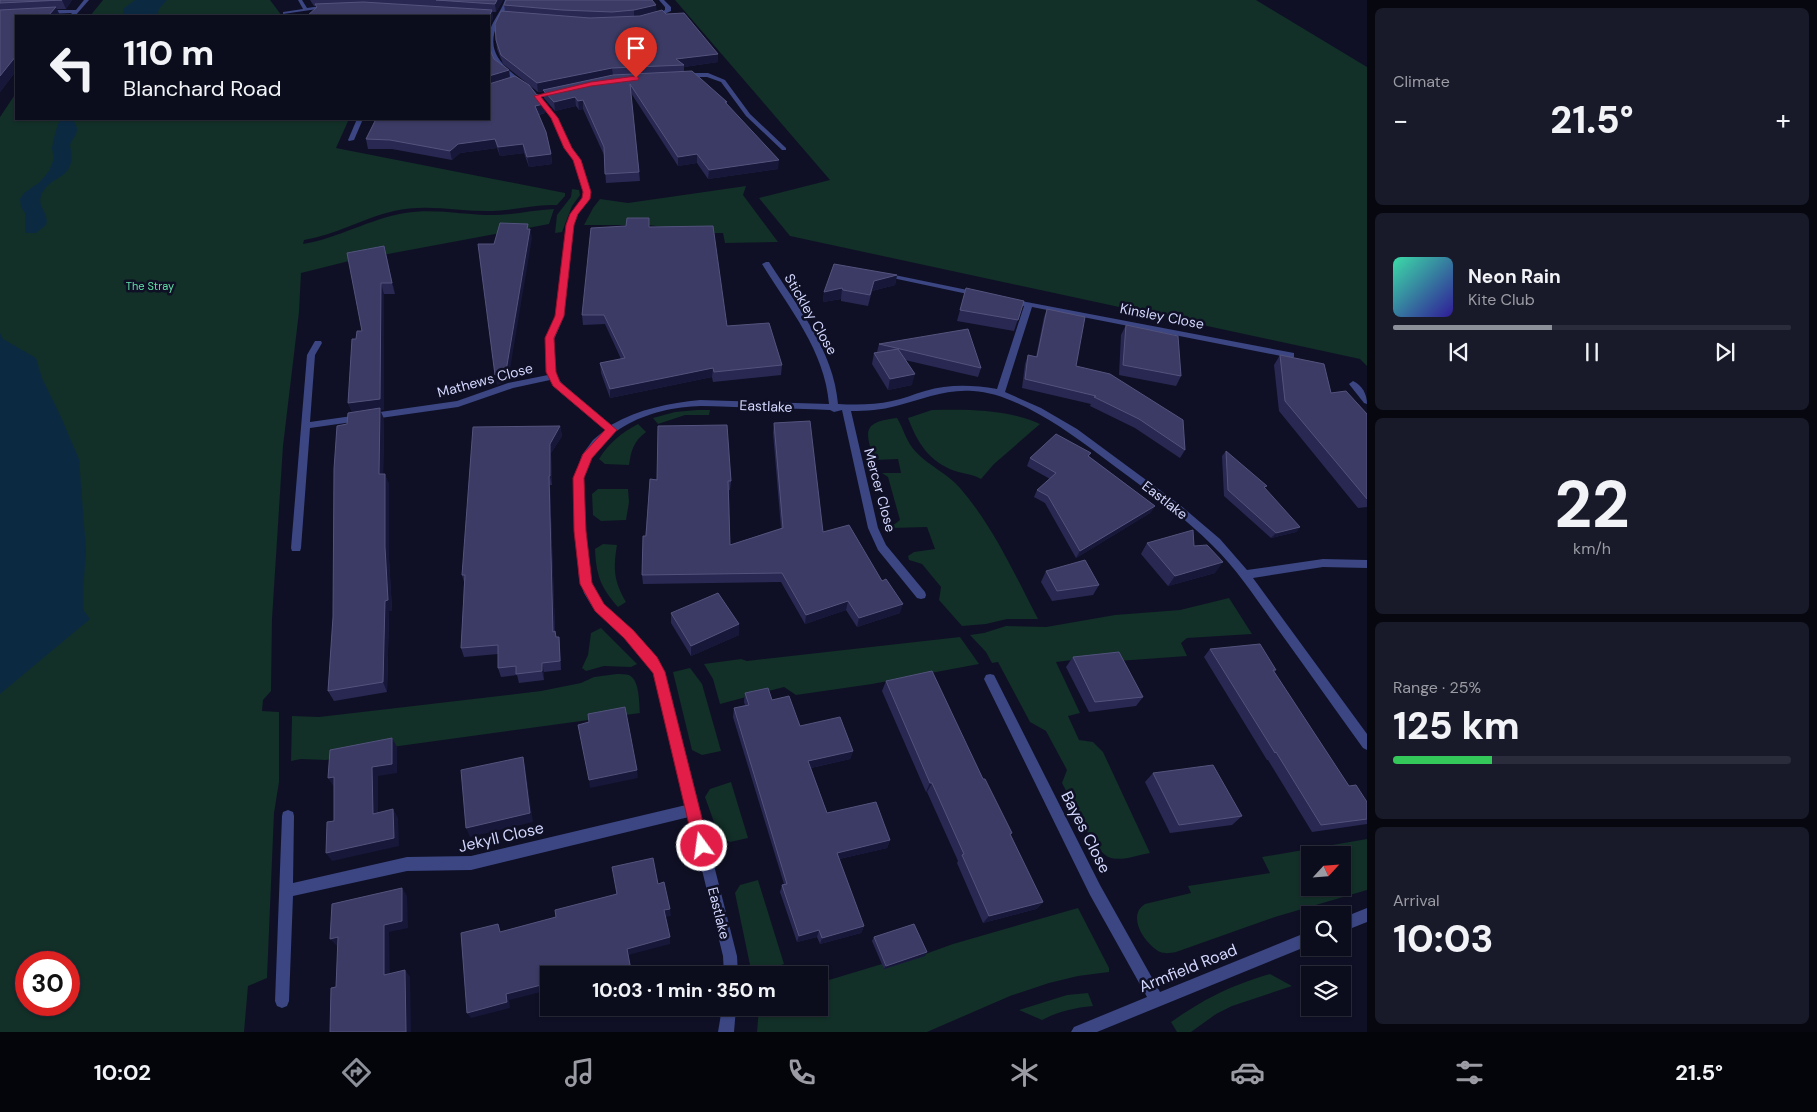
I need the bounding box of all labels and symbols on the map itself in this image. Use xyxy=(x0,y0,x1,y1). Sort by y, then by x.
pin xyxy=(615,27,657,78)
street label: Stickley Close xyxy=(781,270,842,358)
park label: The Stray xyxy=(126,279,174,293)
street label: Kinsley Close xyxy=(1118,299,1206,333)
street label: Mathews Close xyxy=(435,359,535,401)
street label: Eastlake xyxy=(739,396,793,416)
street label: Mercer Close xyxy=(860,446,900,534)
street label: Eastlake xyxy=(1139,477,1191,523)
street label: Bayes Close xyxy=(1056,787,1116,877)
street label: Jekyll Close xyxy=(456,817,546,857)
position arrow xyxy=(675,819,727,871)
north arrow xyxy=(1301,846,1351,896)
street label: Eastlake xyxy=(704,885,734,941)
street label: Armfield Road xyxy=(1136,939,1240,997)
speed limit sign: 30 xyxy=(15,951,80,1016)

